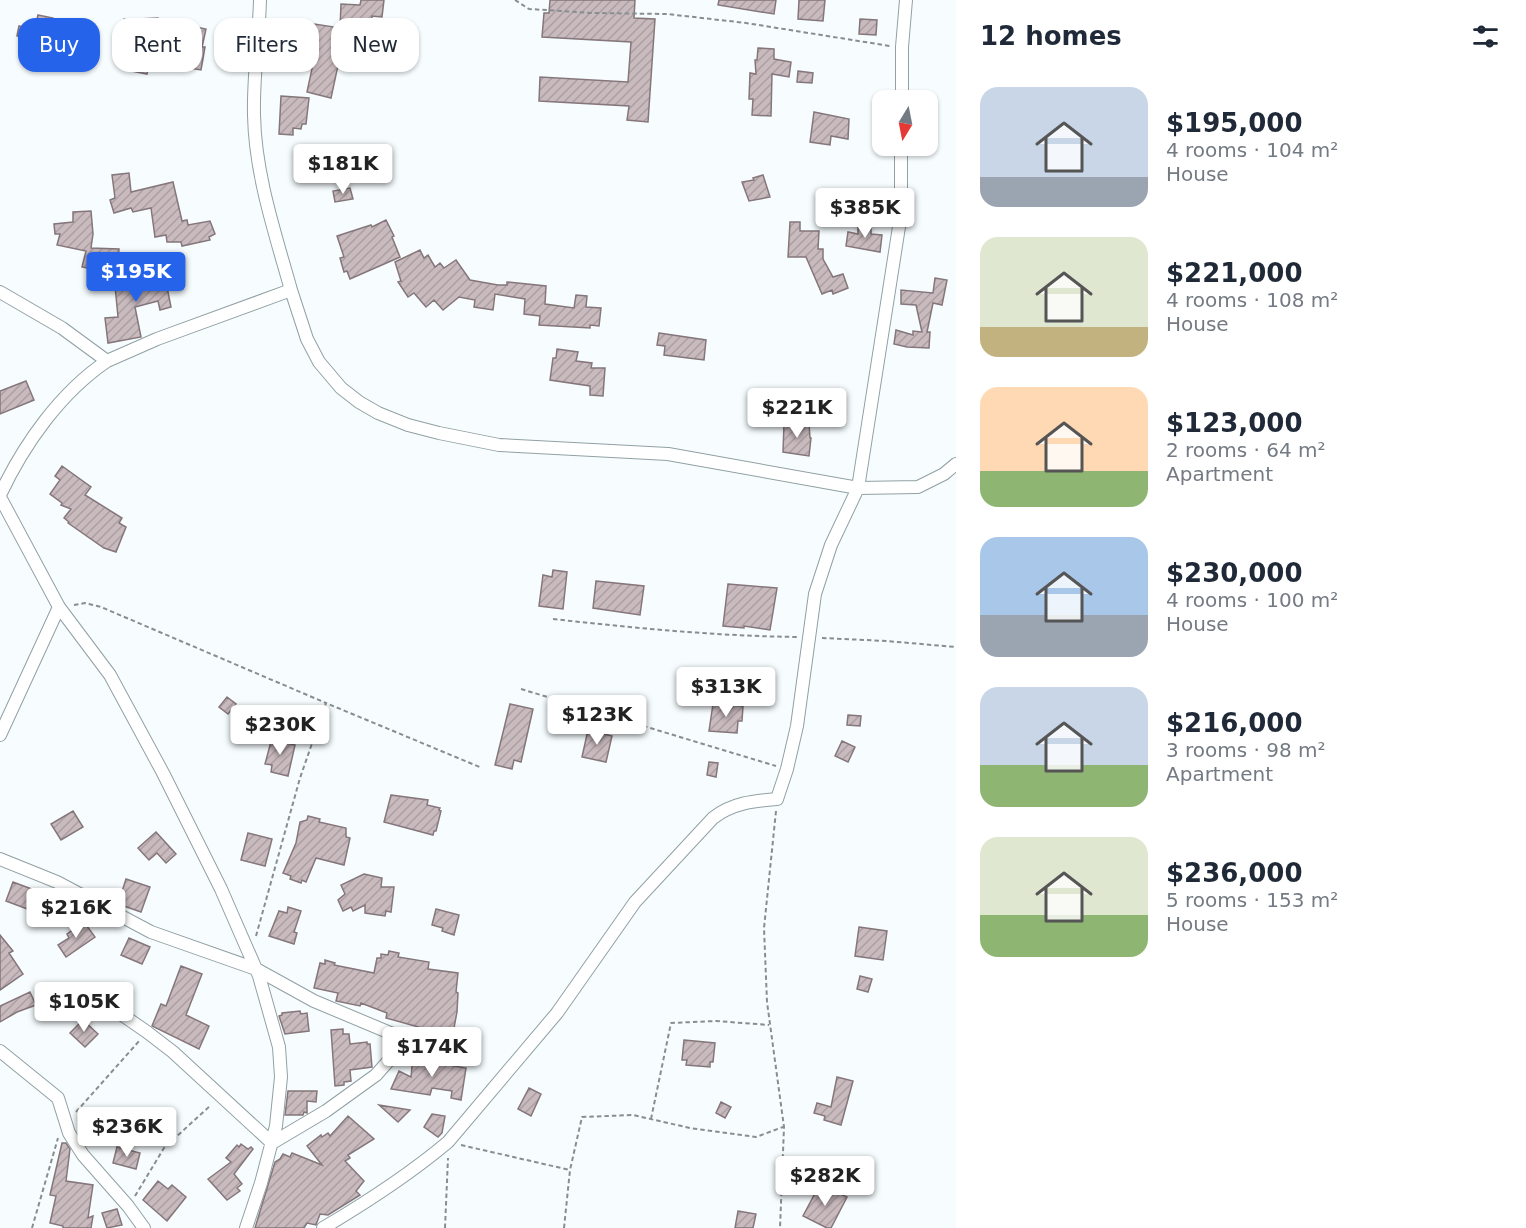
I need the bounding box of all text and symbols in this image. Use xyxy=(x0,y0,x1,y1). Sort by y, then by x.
chip: Buy xyxy=(18,18,100,72)
chip: Rent xyxy=(112,18,202,72)
chip: Filters xyxy=(214,18,319,72)
chip: New xyxy=(331,18,419,72)
icon: filters xyxy=(1469,20,1502,53)
text: 12 homes xyxy=(980,21,1122,51)
north arrow xyxy=(872,90,938,156)
map controls xyxy=(872,90,938,156)
text: $195,000 xyxy=(1166,108,1303,138)
icon: home xyxy=(1028,111,1100,183)
text: 4 rooms · 104 m² xyxy=(1166,138,1338,162)
pin: $181K xyxy=(301,144,385,195)
text: $181K xyxy=(307,151,379,175)
text: House xyxy=(1166,162,1229,186)
pin: $385K xyxy=(823,188,907,239)
text: $385K xyxy=(829,195,901,219)
pin: $195K xyxy=(94,252,178,303)
text: $221,000 xyxy=(1166,258,1303,288)
text: $195K xyxy=(100,259,172,283)
icon: home xyxy=(1028,261,1100,333)
text: 4 rooms · 108 m² xyxy=(1166,288,1338,312)
text: House xyxy=(1166,312,1229,336)
pin: $221K xyxy=(755,388,839,439)
text: $221K xyxy=(761,395,833,419)
text: $123,000 xyxy=(1166,408,1303,438)
icon: home xyxy=(1028,411,1100,483)
text: 2 rooms · 64 m² xyxy=(1166,438,1326,462)
text: Apartment xyxy=(1166,462,1273,486)
text: $230,000 xyxy=(1166,558,1303,588)
icon: home xyxy=(1028,561,1100,633)
text: 4 rooms · 100 m² xyxy=(1166,588,1338,612)
text: House xyxy=(1166,612,1229,636)
pin: $313K xyxy=(684,667,768,718)
text: $313K xyxy=(690,674,762,698)
pin: $123K xyxy=(555,695,639,746)
text: $123K xyxy=(561,702,633,726)
pin: $230K xyxy=(238,705,322,756)
text: $216,000 xyxy=(1166,708,1303,738)
icon: home xyxy=(1028,711,1100,783)
text: $230K xyxy=(244,712,316,736)
text: 3 rooms · 98 m² xyxy=(1166,738,1326,762)
text: Apartment xyxy=(1166,762,1273,786)
text: $236,000 xyxy=(1166,858,1303,888)
icon: home xyxy=(1028,861,1100,933)
pin: $216K xyxy=(34,888,118,939)
text: 5 rooms · 153 m² xyxy=(1166,888,1338,912)
text: $216K xyxy=(40,895,112,919)
text: House xyxy=(1166,912,1229,936)
pin: $105K xyxy=(42,982,126,1033)
text: $105K xyxy=(48,989,120,1013)
pin: $174K xyxy=(390,1027,474,1078)
text: $174K xyxy=(396,1034,468,1058)
pin: $236K xyxy=(85,1107,169,1158)
text: $236K xyxy=(91,1114,163,1138)
pin: $282K xyxy=(783,1156,867,1207)
text: $282K xyxy=(789,1163,861,1187)

